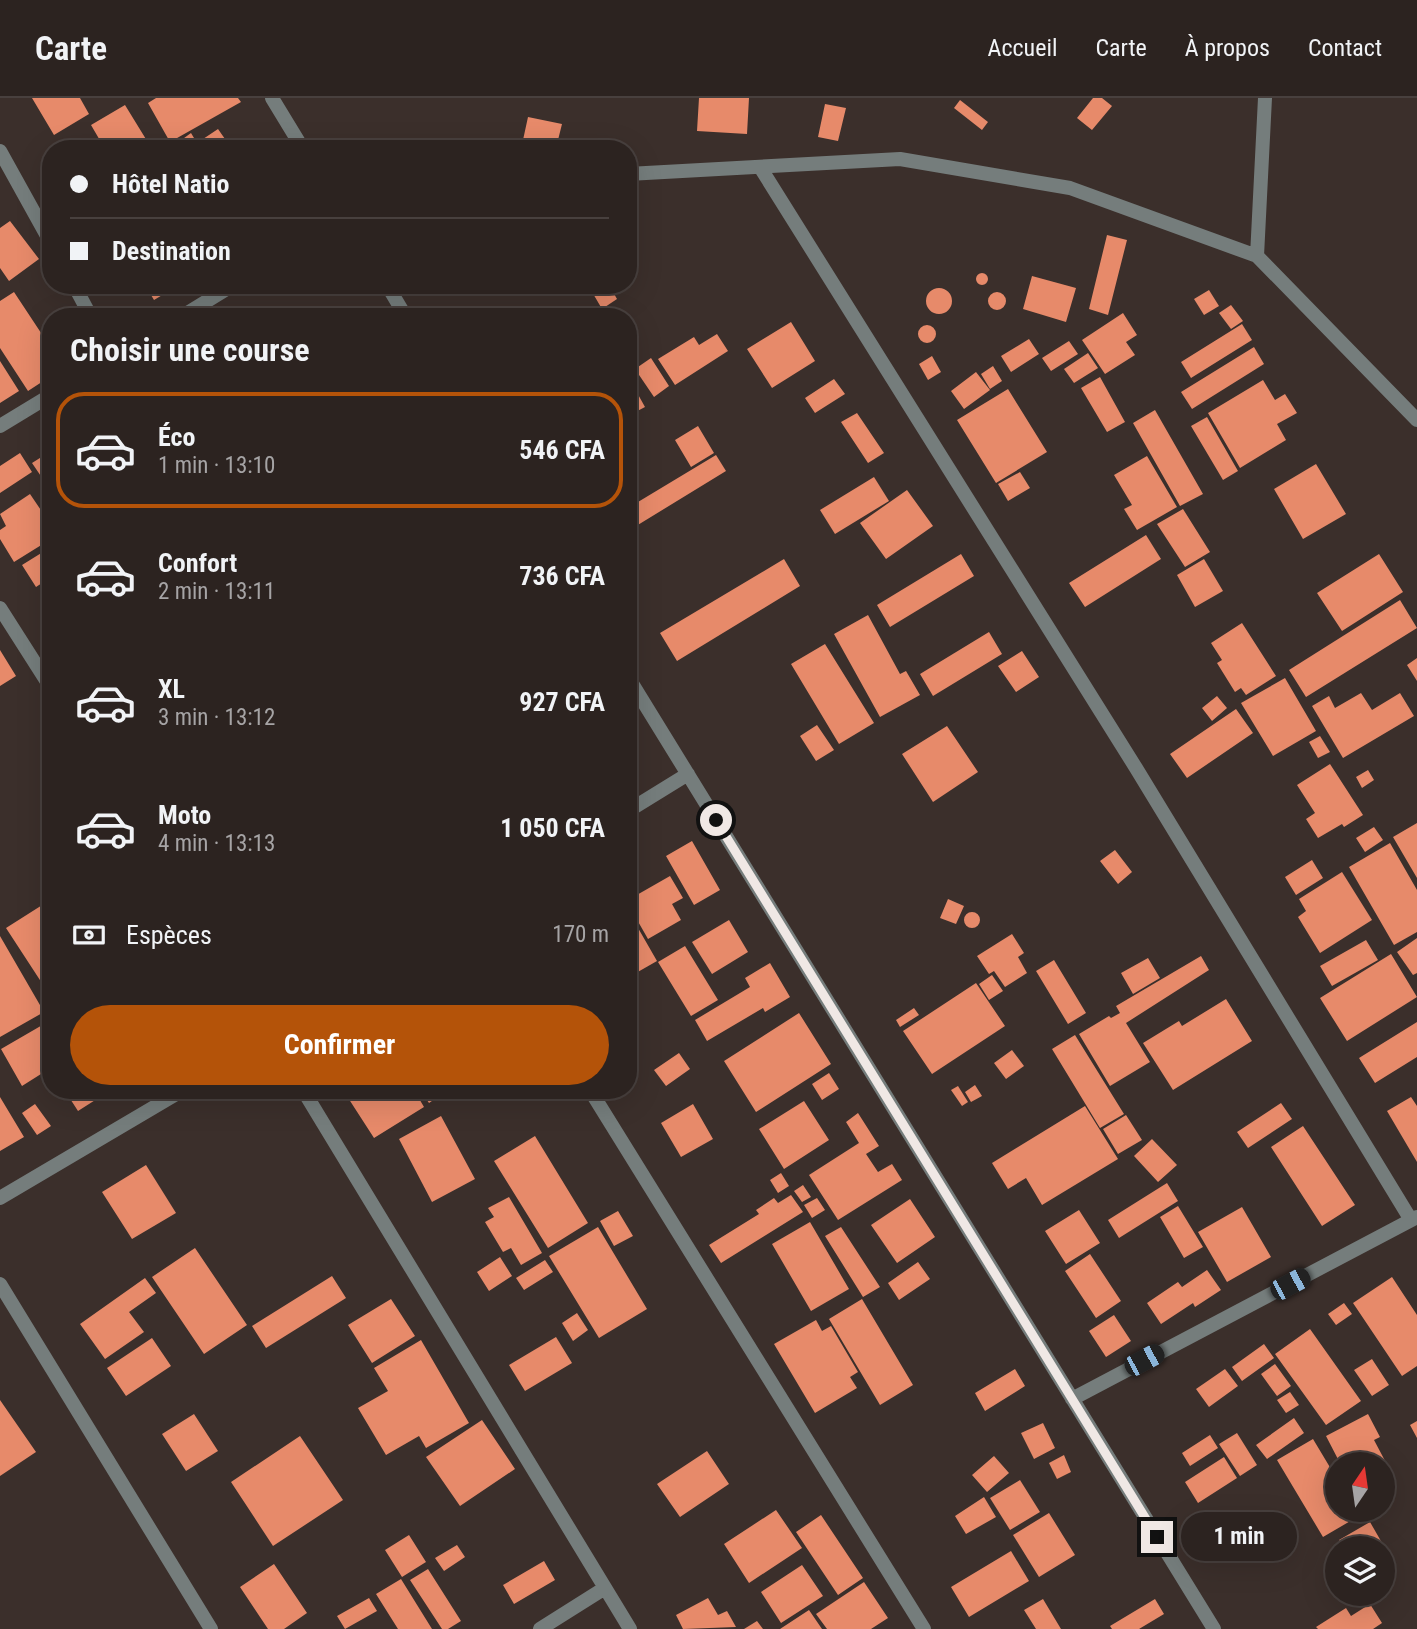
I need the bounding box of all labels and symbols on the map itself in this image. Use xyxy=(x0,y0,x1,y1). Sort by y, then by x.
route start xyxy=(700,804,732,836)
car xyxy=(1267,1265,1314,1303)
car xyxy=(1121,1341,1168,1379)
north arrow xyxy=(1325,1452,1395,1522)
callout: 1 min xyxy=(1182,1512,1297,1562)
route end xyxy=(1141,1521,1173,1553)

